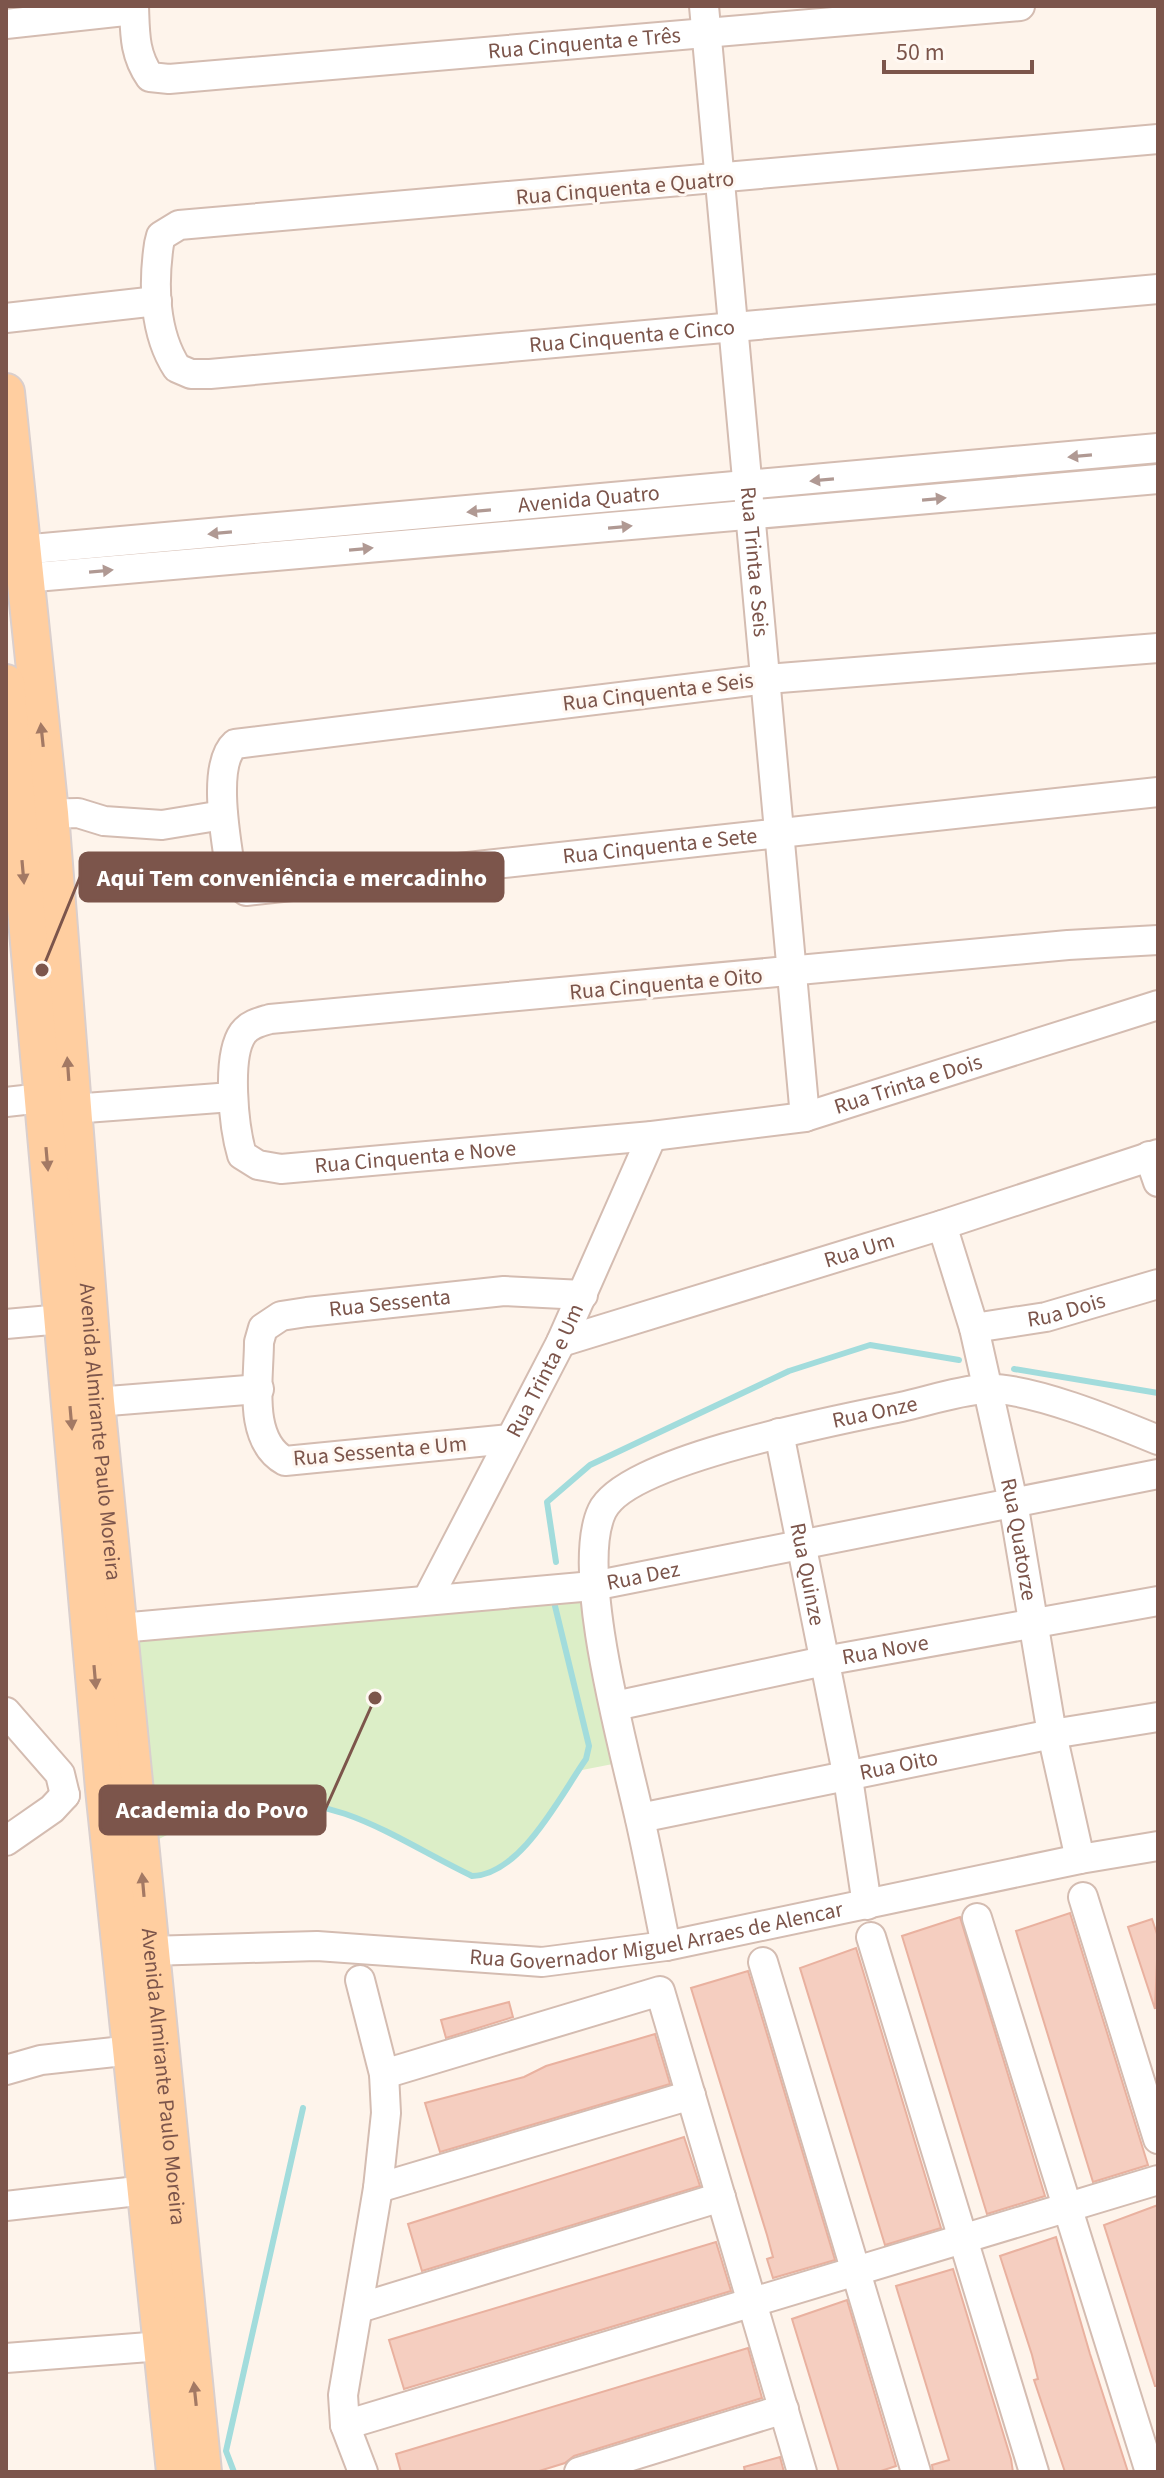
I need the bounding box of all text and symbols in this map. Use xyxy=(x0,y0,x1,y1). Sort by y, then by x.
street label: Rua Cinquenta e Três xyxy=(487,19,682,68)
scale bar xyxy=(884,24,1032,74)
text: 50 m xyxy=(896,35,945,70)
street label: Rua Cinquenta e Quatro xyxy=(515,163,735,213)
street label: Rua Cinquenta e Cinco xyxy=(528,311,736,361)
one-way arrow xyxy=(1067,449,1092,462)
one-way arrow xyxy=(809,474,834,487)
street label: Avenida Quatro xyxy=(516,477,661,521)
street label: Rua Trinta e Seis xyxy=(732,485,777,638)
one-way arrow xyxy=(922,493,947,506)
one-way arrow xyxy=(466,504,491,517)
one-way arrow xyxy=(608,520,633,533)
one-way arrow xyxy=(207,527,232,540)
one-way arrow xyxy=(348,542,373,555)
one-way arrow xyxy=(89,564,114,577)
street label: Rua Cinquenta e Seis xyxy=(561,664,755,720)
one-way arrow xyxy=(35,722,48,747)
street label: Rua Cinquenta e Sete xyxy=(561,820,759,873)
callout: Aqui Tem conveniência e mercadinho xyxy=(80,853,503,901)
one-way arrow xyxy=(17,860,30,885)
text: Aqui Tem conveniência e mercadinho xyxy=(96,861,487,896)
street label: Rua Cinquenta e Oito xyxy=(568,960,764,1008)
street label: Rua Trinta e Dois xyxy=(830,1046,986,1123)
one-way arrow xyxy=(62,1056,75,1081)
street label: Rua Cinquenta e Nove xyxy=(313,1132,518,1182)
one-way arrow xyxy=(41,1147,54,1172)
street label: Rua Um xyxy=(820,1224,899,1276)
street label: Rua Sessenta xyxy=(327,1281,452,1326)
street label: Avenida Almirante Paulo Moreira xyxy=(71,1282,130,1582)
street label: Rua Dois xyxy=(1025,1284,1109,1336)
street label: Rua Trinta e Um xyxy=(498,1299,592,1443)
street label: Rua Onze xyxy=(829,1388,921,1437)
one-way arrow xyxy=(65,1406,78,1431)
street label: Rua Sessenta e Um xyxy=(292,1427,468,1475)
street label: Rua Quatorze xyxy=(992,1475,1045,1603)
street label: Rua Quinze xyxy=(781,1520,833,1628)
street label: Rua Dez xyxy=(604,1553,682,1599)
street label: Rua Nove xyxy=(839,1627,931,1673)
one-way arrow xyxy=(89,1665,102,1690)
street label: Rua Oito xyxy=(857,1742,941,1789)
callout: Academia do Povo xyxy=(100,1786,325,1834)
text: Academia do Povo xyxy=(115,1793,308,1828)
one-way arrow xyxy=(136,1872,149,1897)
street label: Rua Governador Miguel Arraes de Alencar xyxy=(468,1893,846,1978)
street label: Avenida Almirante Paulo Moreira xyxy=(133,1926,194,2227)
one-way arrow xyxy=(188,2382,201,2407)

